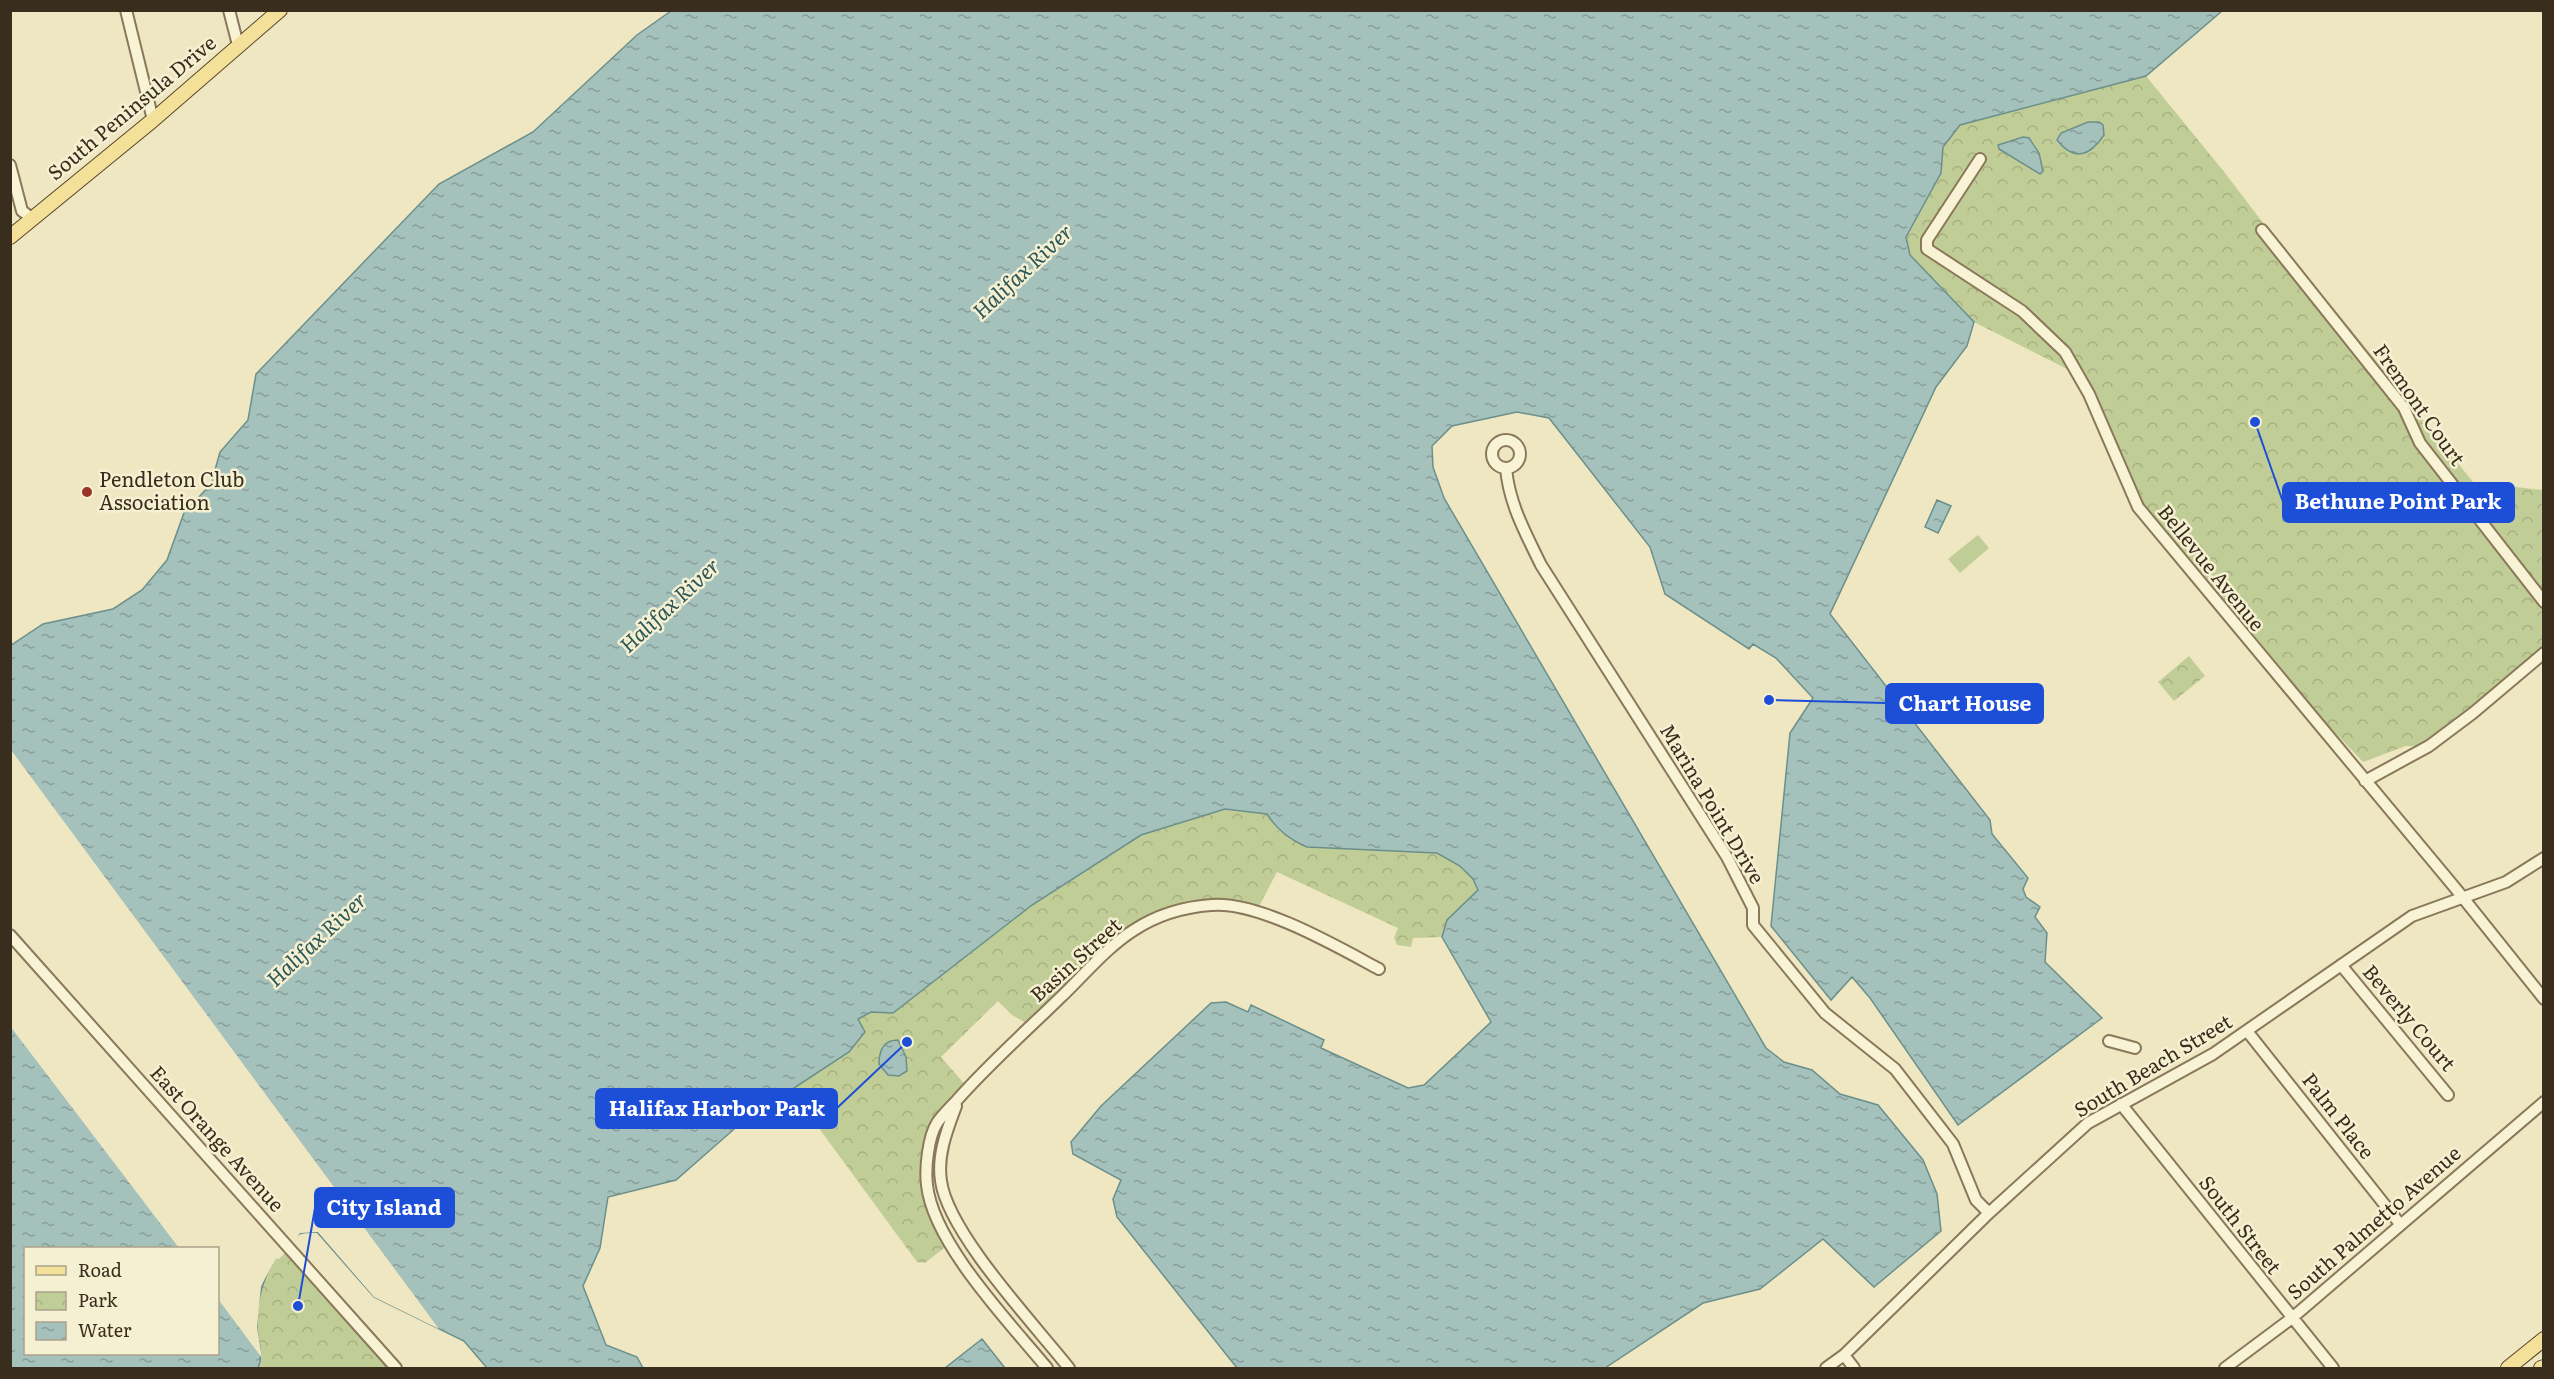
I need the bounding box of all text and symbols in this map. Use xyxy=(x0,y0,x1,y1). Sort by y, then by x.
street label: South Peninsula Drive xyxy=(40,27,221,186)
water label: Halifax River xyxy=(964,215,1078,325)
street label: Fremont Court xyxy=(2367,337,2474,471)
place label: Pendleton Club Association xyxy=(99,463,245,516)
callout: Bethune Point Park xyxy=(2283,483,2514,522)
text: Bethune Point Park xyxy=(2295,484,2502,515)
marker: Pendleton Club Association xyxy=(80,485,94,499)
street label: Bellevue Avenue xyxy=(2152,497,2273,637)
water label: Halifax River xyxy=(611,549,725,659)
callout: Chart House xyxy=(1886,684,2043,723)
text: Chart House xyxy=(1898,686,2032,717)
street label: Marina Point Drive xyxy=(1654,717,1773,889)
water label: Halifax River xyxy=(258,883,372,993)
street label: Basin Street xyxy=(1022,909,1127,1008)
street label: Beverly Court xyxy=(2357,957,2464,1077)
street label: South Beach Street xyxy=(2067,1005,2237,1123)
street label: East Orange Avenue xyxy=(144,1058,293,1218)
street label: Palm Place xyxy=(2296,1065,2383,1164)
callout: Halifax Harbor Park xyxy=(596,1089,837,1128)
text: Halifax Harbor Park xyxy=(609,1091,826,1122)
street label: South Palmetto Avenue xyxy=(2279,1137,2466,1306)
street label: South Street xyxy=(2193,1168,2290,1280)
callout: City Island xyxy=(315,1188,454,1227)
text: City Island xyxy=(326,1190,442,1221)
legend xyxy=(24,1247,219,1355)
text: Road xyxy=(78,1256,122,1283)
text: Park xyxy=(78,1286,119,1313)
text: Water xyxy=(78,1316,132,1343)

